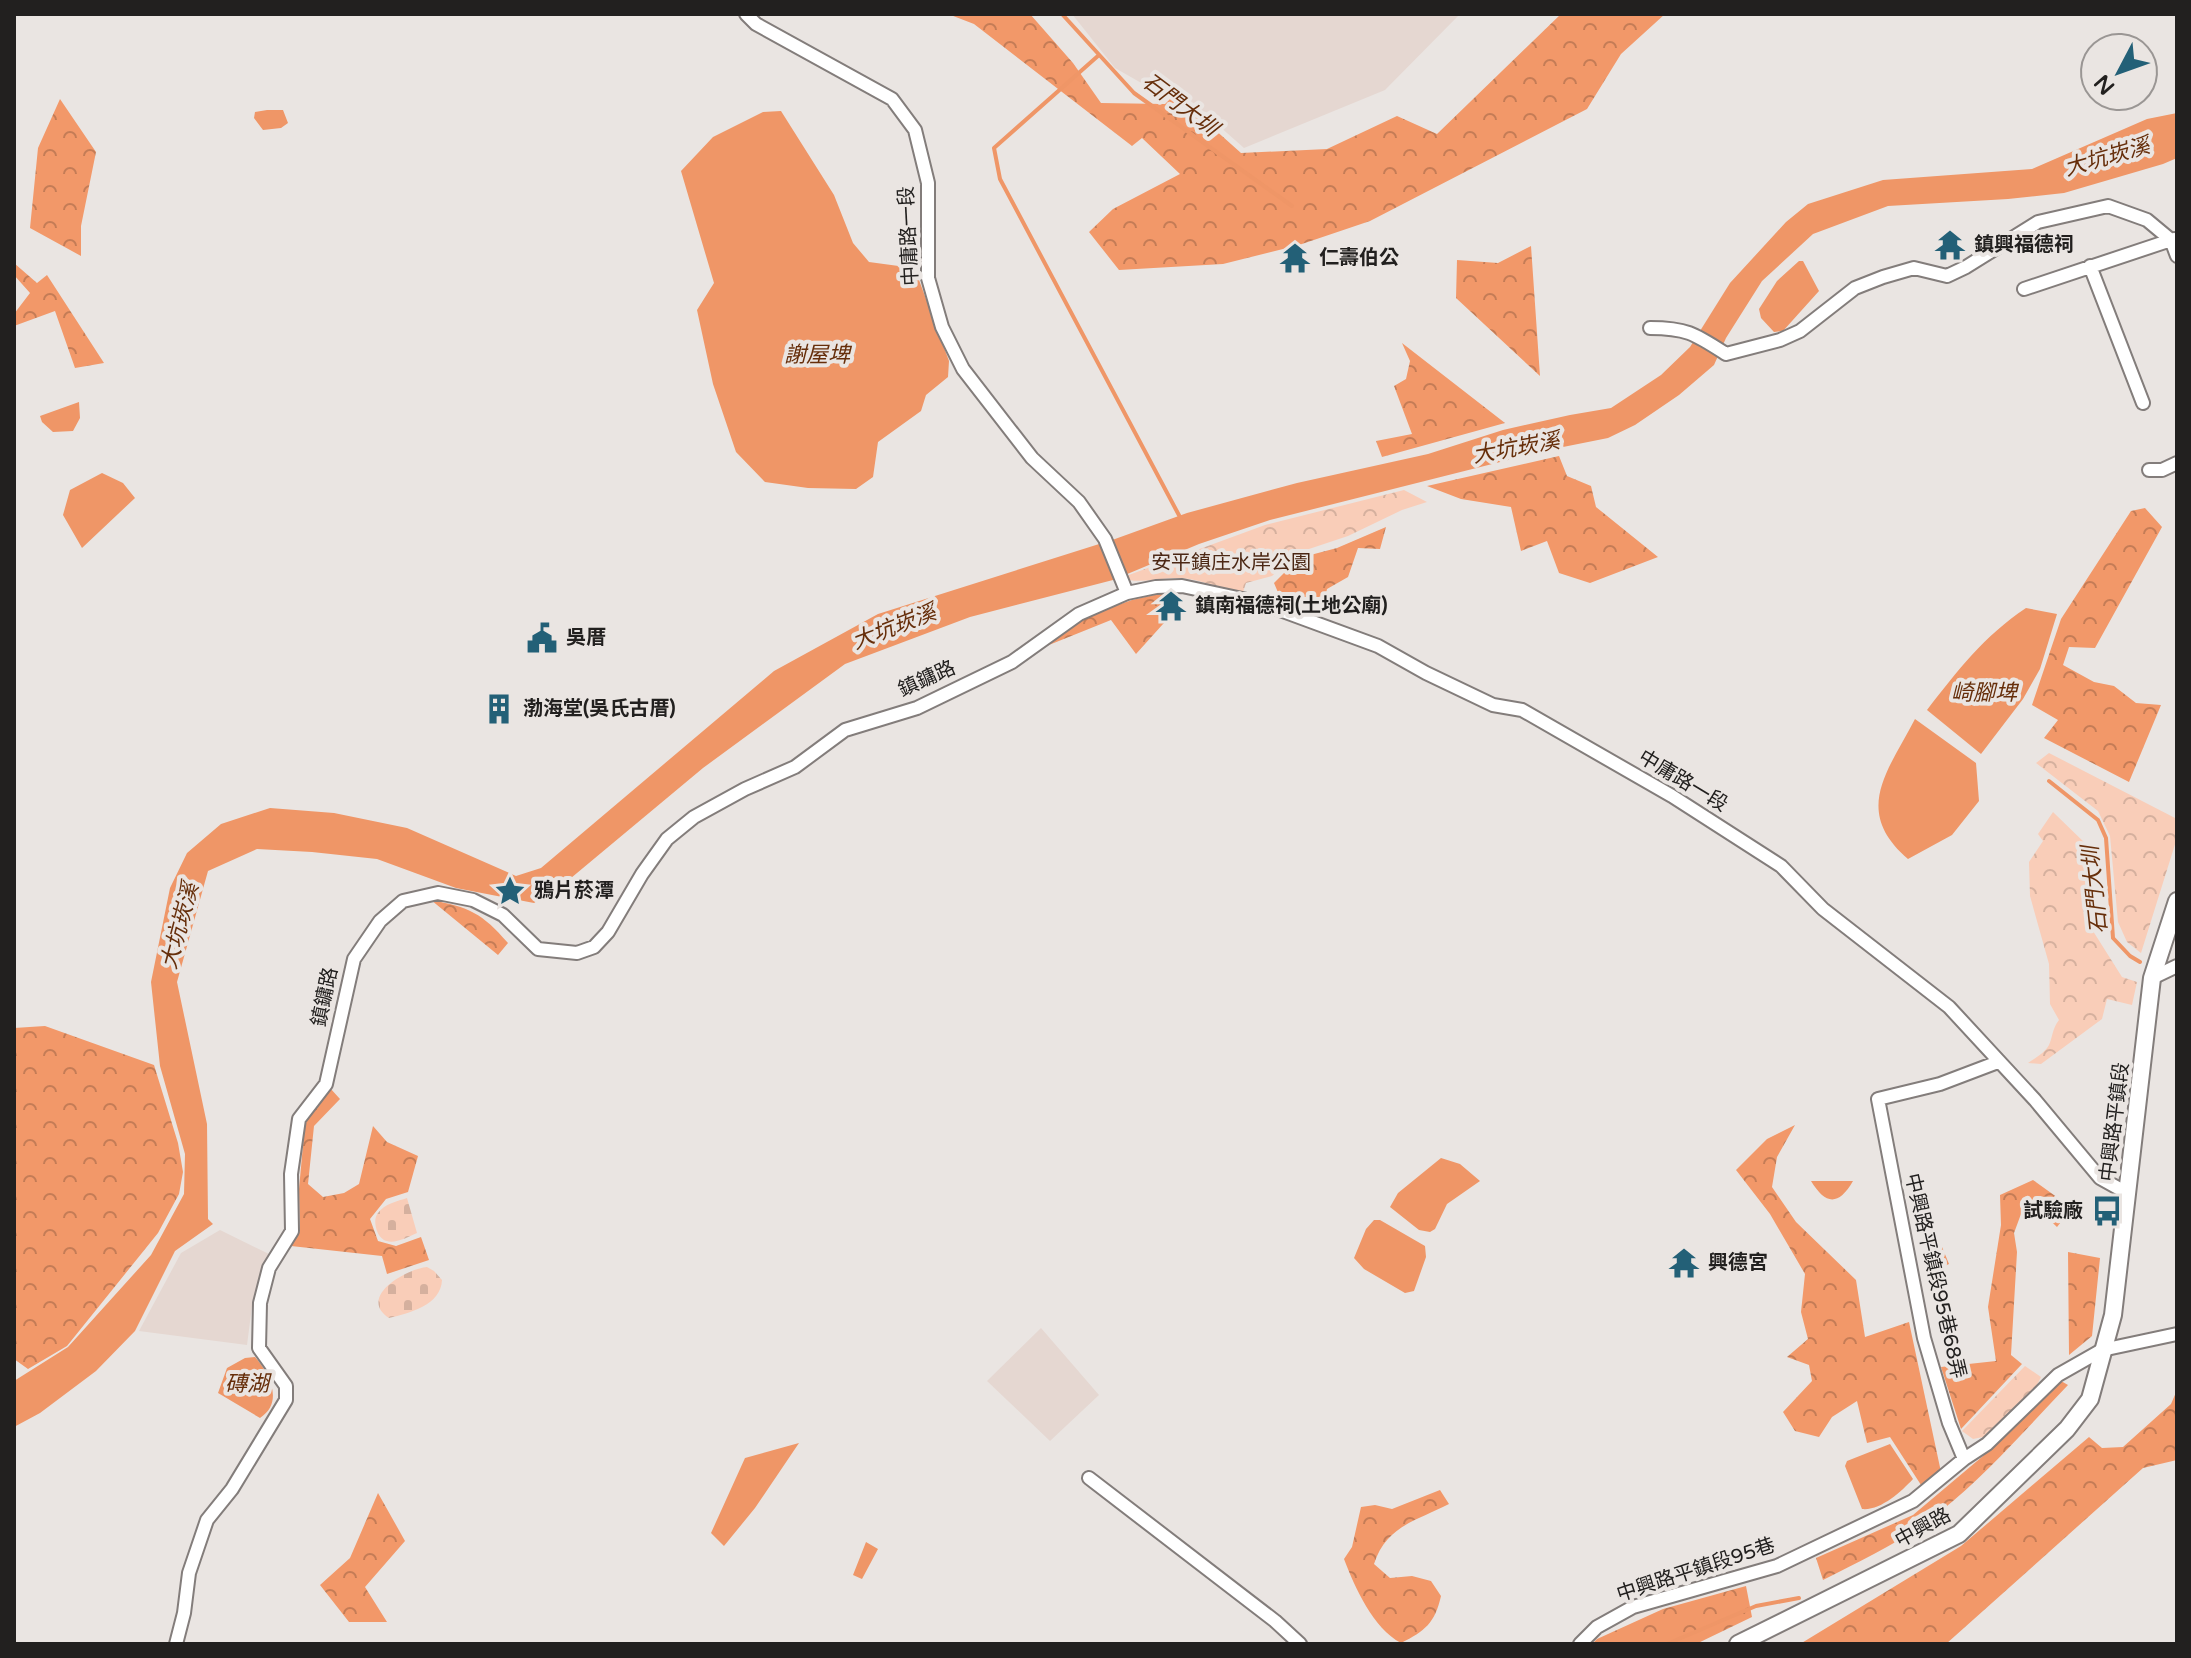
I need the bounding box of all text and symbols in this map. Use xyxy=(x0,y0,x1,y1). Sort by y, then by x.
north arrow xyxy=(2079,32,2159,112)
water label: 石門大圳 xyxy=(1137,68,1225,144)
text: N xyxy=(2089,69,2120,100)
water label: 大坑崁溪 xyxy=(2061,132,2156,182)
street label: 中庸路一段 xyxy=(894,185,924,287)
temple icon: 鎮興福德祠 xyxy=(1933,228,1967,262)
place label: 鎮興福德祠 xyxy=(1974,233,2074,257)
temple icon: 仁壽伯公 xyxy=(1278,241,1312,275)
place label: 仁壽伯公 xyxy=(1319,246,1399,270)
water label: 謝屋埤 xyxy=(784,342,853,368)
water label: 大坑崁溪 xyxy=(1470,427,1565,468)
park label: 安平鎮庄水岸公園 xyxy=(1151,551,1311,575)
temple icon: 鎮南福德祠(土地公廟) xyxy=(1154,589,1188,623)
place label: 鎮南福德祠(土地公廟) xyxy=(1195,594,1387,618)
water label: 大坑崁溪 xyxy=(848,598,943,655)
public building icon: 吳厝 xyxy=(525,621,559,655)
place label: 吳厝 xyxy=(566,626,606,650)
street label: 鎮鏞路 xyxy=(895,656,959,702)
water label: 崎腳埤 xyxy=(1951,680,2020,706)
building icon: 渤海堂(吳氏古厝) xyxy=(482,692,516,726)
place label: 渤海堂(吳氏古厝) xyxy=(523,697,675,721)
street label: 中庸路一段 xyxy=(1634,745,1732,817)
water label: 石門大圳 xyxy=(2077,842,2113,935)
place icon: 鴉片菸潭 xyxy=(493,874,527,908)
water label: 大坑崁溪 xyxy=(156,877,205,972)
place label: 鴉片菸潭 xyxy=(534,879,614,903)
street label: 鎮鏞路 xyxy=(307,965,343,1029)
street label: 中興路平鎮段 xyxy=(2096,1061,2134,1183)
street label: 中興路平鎮段95巷68弄 xyxy=(1900,1171,1970,1381)
bus stop icon: 試驗廠 xyxy=(2090,1194,2124,1228)
place label: 試驗廠 xyxy=(2023,1199,2083,1223)
temple icon: 興德宮 xyxy=(1667,1246,1701,1280)
place label: 興德宮 xyxy=(1708,1251,1768,1275)
water label: 磚湖 xyxy=(225,1371,272,1397)
street label: 中興路 xyxy=(1891,1503,1955,1553)
street label: 中興路平鎮段95巷 xyxy=(1614,1533,1778,1607)

